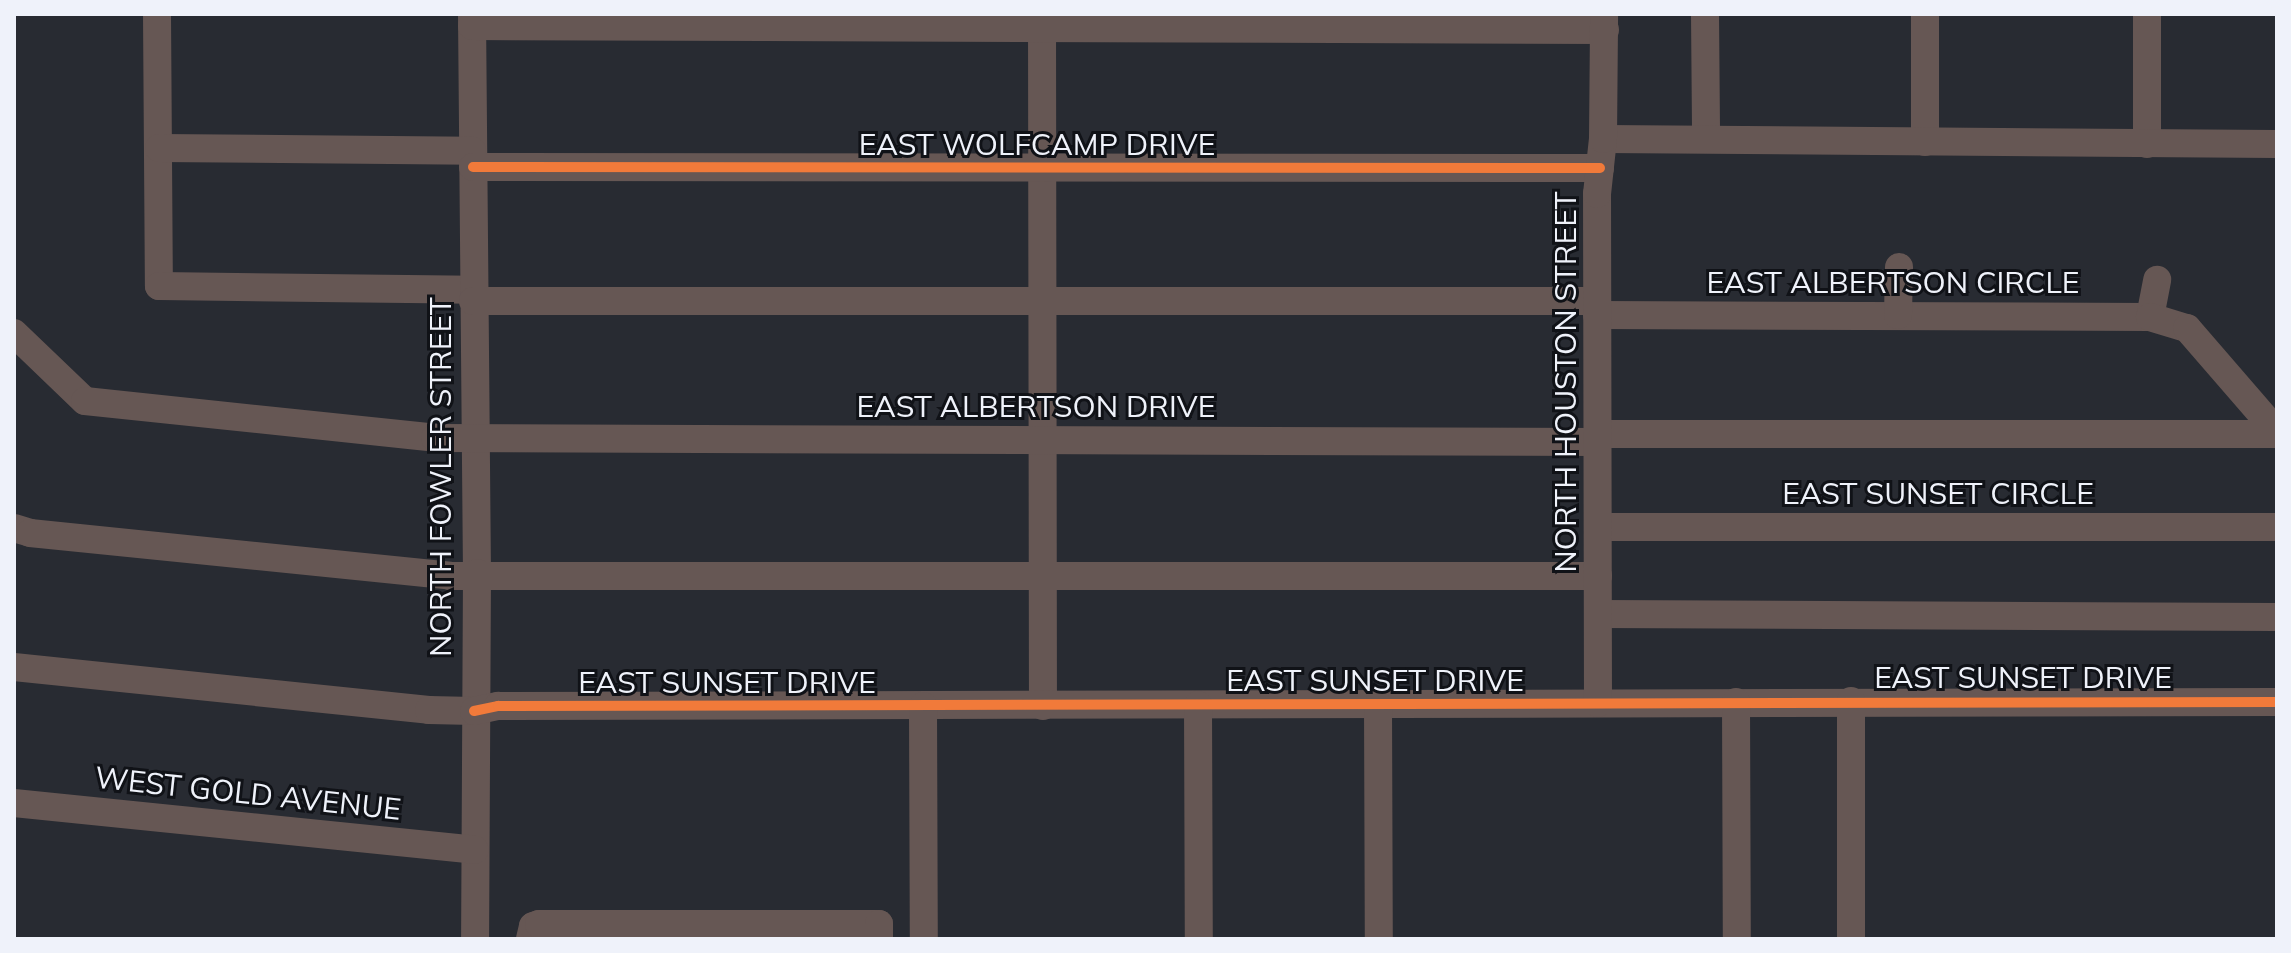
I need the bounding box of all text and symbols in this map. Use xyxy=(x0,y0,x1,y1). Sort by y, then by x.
street label: EAST WOLFCAMP DRIVE xyxy=(859,126,1215,162)
street label: NORTH HOUSTON STREET xyxy=(1547,191,1583,573)
street label: EAST ALBERTSON CIRCLE xyxy=(1707,264,2079,300)
street label: NORTH FOWLER STREET xyxy=(422,297,458,657)
street label: EAST ALBERTSON DRIVE xyxy=(857,388,1215,424)
street label: EAST SUNSET CIRCLE xyxy=(1782,475,2094,511)
street label: EAST SUNSET DRIVE xyxy=(1874,659,2172,695)
street label: EAST SUNSET DRIVE xyxy=(1226,662,1524,698)
street label: EAST SUNSET DRIVE xyxy=(578,664,876,700)
street label: WEST GOLD AVENUE xyxy=(93,759,403,827)

